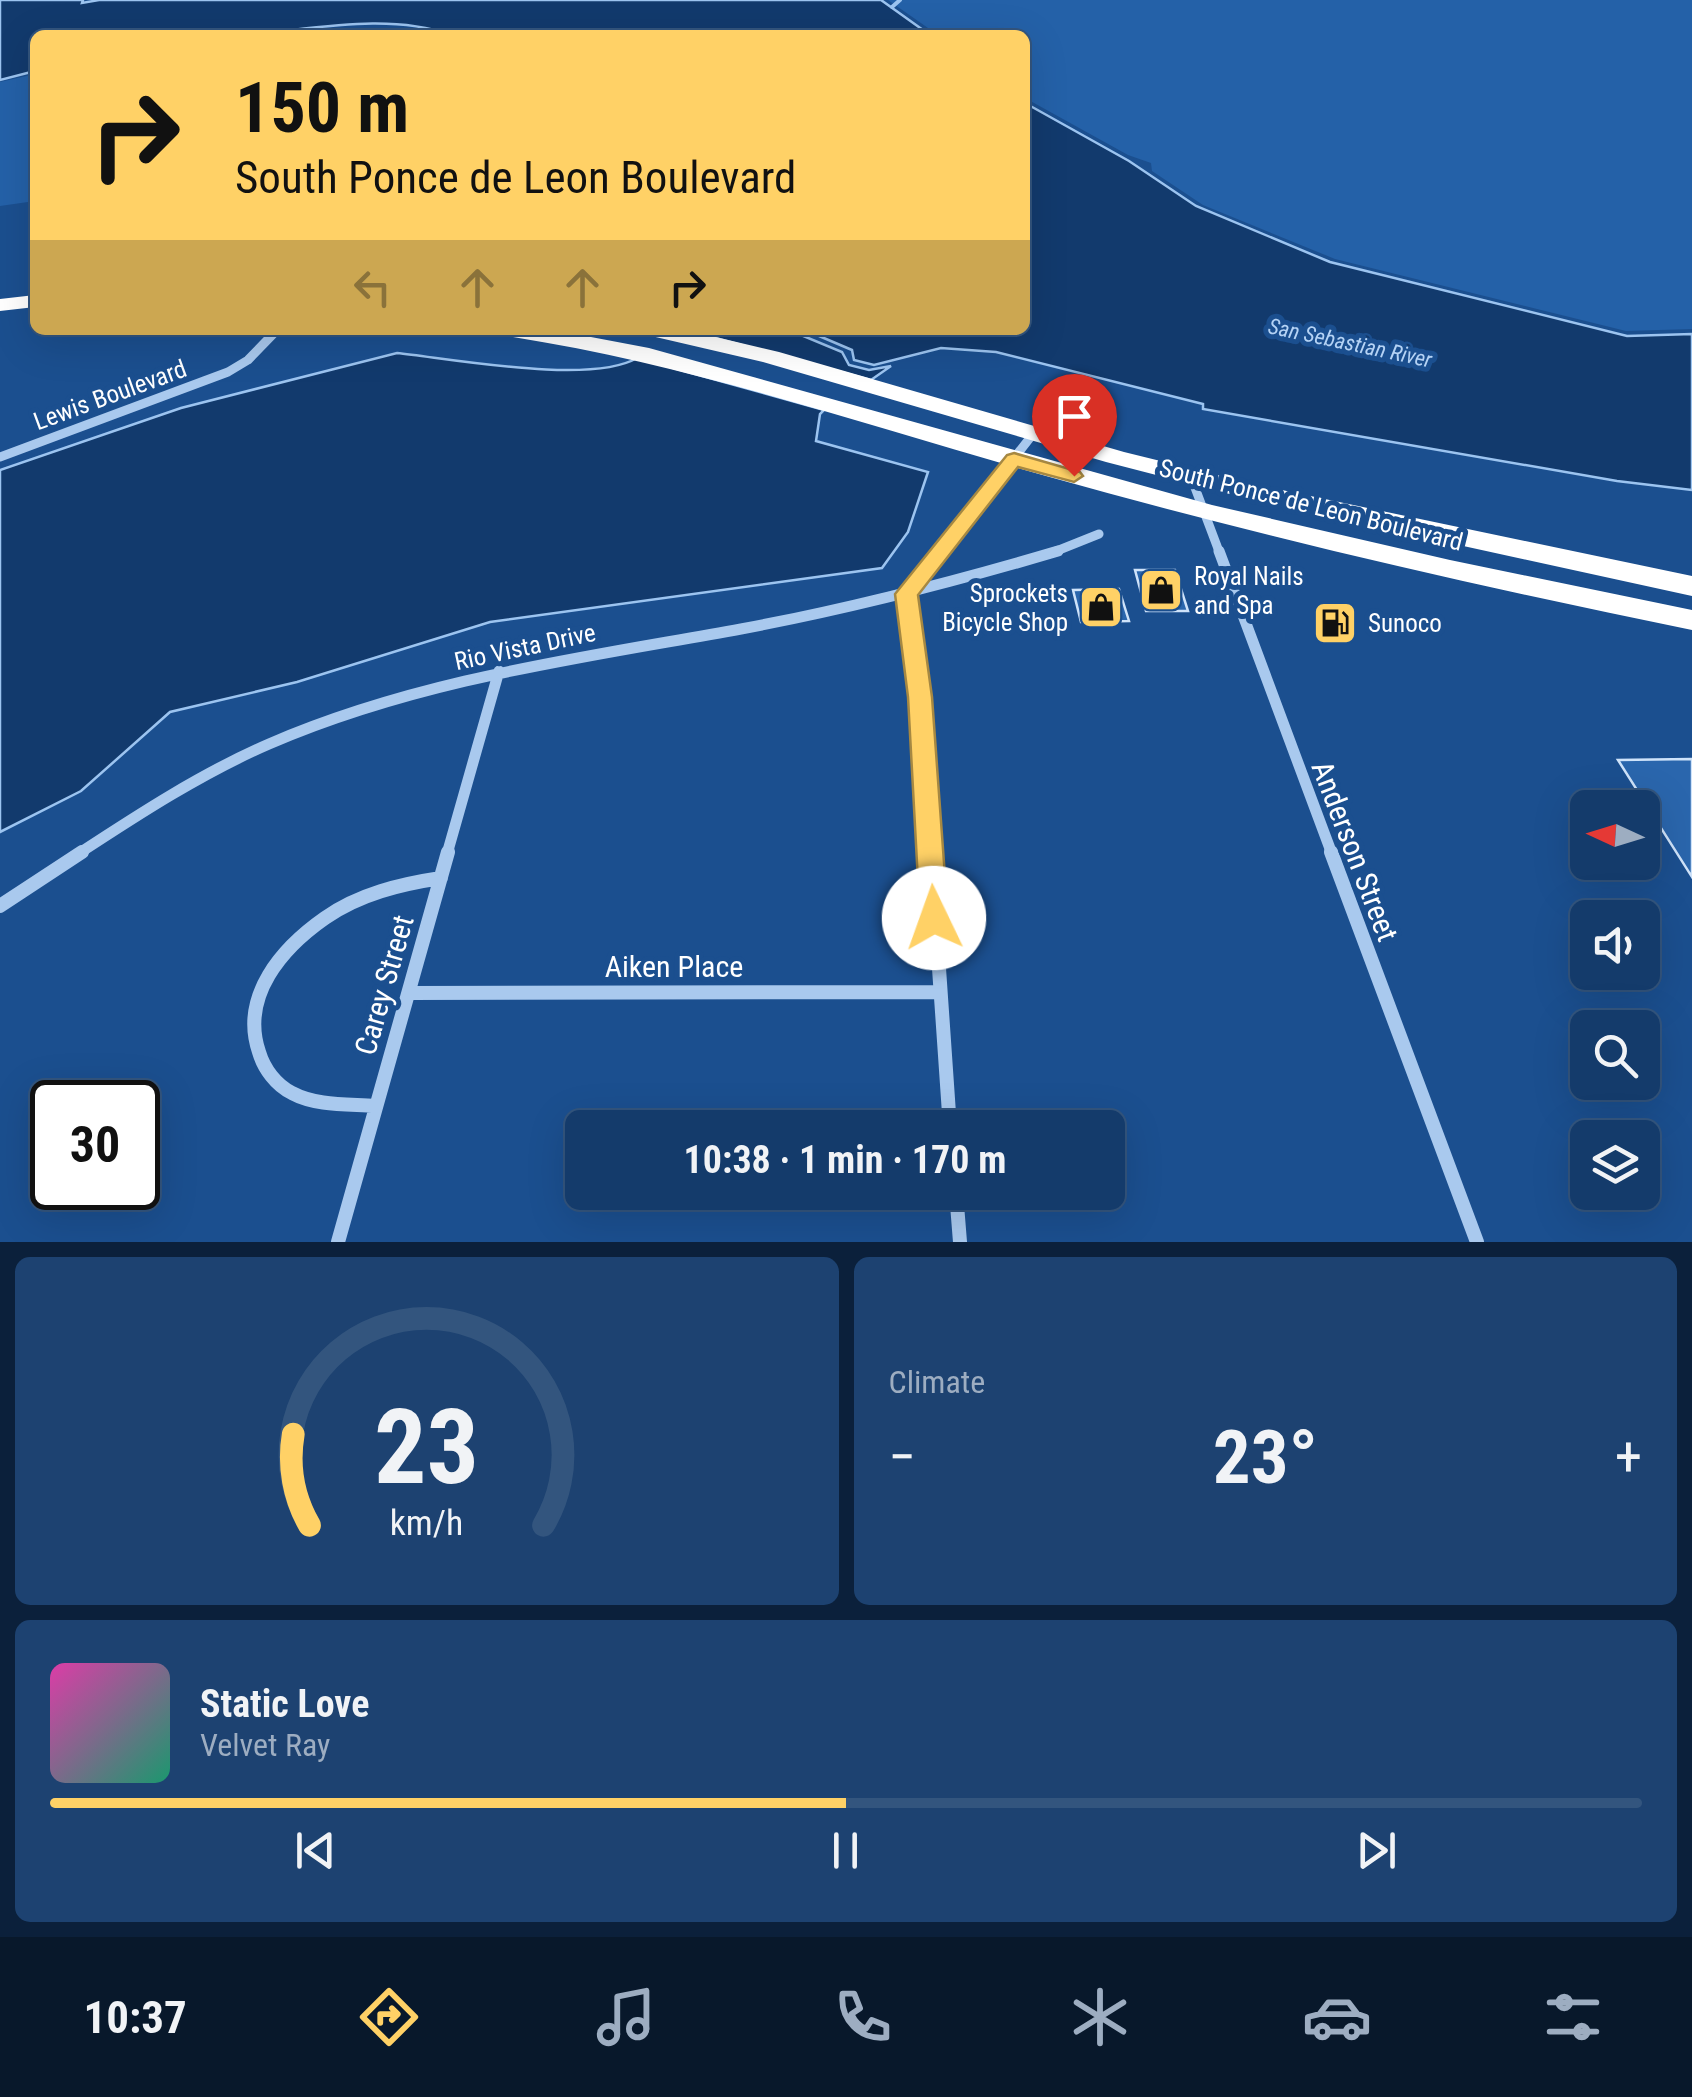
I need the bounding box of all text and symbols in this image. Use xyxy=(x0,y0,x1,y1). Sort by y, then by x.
text: 150 m xyxy=(235,67,409,149)
icon: right xyxy=(70,70,200,200)
text: South Ponce de Leon Boulevard xyxy=(235,151,796,204)
icon: left xyxy=(345,260,400,315)
icon: ahead xyxy=(450,260,505,315)
icon: ahead xyxy=(555,260,610,315)
icon: right xyxy=(660,260,715,315)
water label: San Sebastian River xyxy=(1266,313,1435,373)
street label: Lewis Boulevard xyxy=(30,354,190,436)
pin xyxy=(1032,374,1117,477)
icon: arrive xyxy=(1047,389,1102,444)
street label: South Ponce de Leon Boulevard xyxy=(1156,453,1466,557)
place label: Royal Nails and Spa xyxy=(1194,562,1304,620)
shop icon: Royal Nails and Spa xyxy=(1138,567,1184,613)
place label: Sprockets Bicycle Shop xyxy=(942,579,1068,637)
shop icon: Sprockets Bicycle Shop xyxy=(1078,584,1124,630)
fuel station icon: Sunoco xyxy=(1312,600,1358,646)
place label: Sunoco xyxy=(1368,609,1442,638)
street label: Rio Vista Drive xyxy=(452,618,598,676)
street label: Anderson Street xyxy=(1305,756,1405,946)
north arrow xyxy=(1570,790,1660,880)
map controls xyxy=(1570,790,1660,1210)
position arrow xyxy=(882,866,986,970)
button: sound xyxy=(1570,900,1660,990)
street label: Carey Street xyxy=(347,911,421,1059)
street label: Aiken Place xyxy=(605,949,743,984)
button: search xyxy=(1570,1010,1660,1100)
speed limit sign: 30 xyxy=(30,1080,160,1210)
button: layers xyxy=(1570,1120,1660,1210)
text: 10:38 · 1 min · 170 m xyxy=(684,1138,1006,1182)
text: Climate xyxy=(889,1363,985,1401)
text: 23 xyxy=(374,1387,479,1508)
text: 23° xyxy=(1213,1413,1318,1501)
text: − xyxy=(889,1425,916,1489)
text: + xyxy=(1615,1425,1642,1489)
text: km/h xyxy=(390,1502,464,1544)
text: Static Love xyxy=(200,1682,369,1726)
text: Velvet Ray xyxy=(200,1726,330,1764)
icon: previous xyxy=(288,1823,343,1878)
icon: pause xyxy=(818,1823,873,1878)
icon: next xyxy=(1349,1823,1404,1878)
icon: directions xyxy=(354,1982,424,2052)
icon: music xyxy=(591,1982,661,2052)
icon: phone xyxy=(828,1982,898,2052)
icon: climate xyxy=(1065,1982,1135,2052)
icon: car xyxy=(1302,1982,1372,2052)
icon: filters xyxy=(1538,1982,1608,2052)
text: 10:37 xyxy=(83,1991,187,2044)

